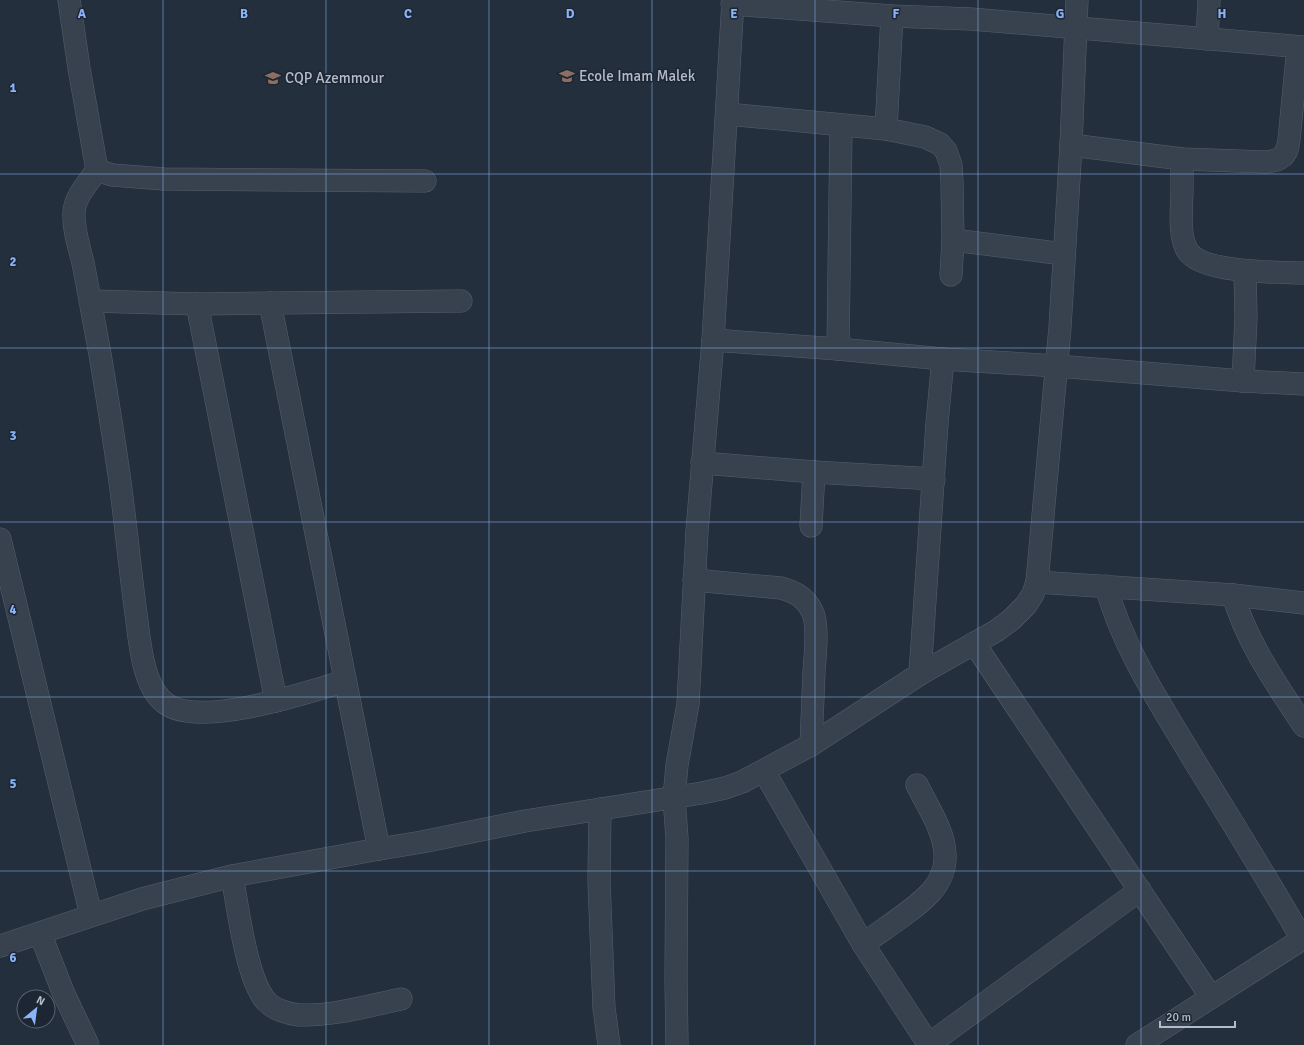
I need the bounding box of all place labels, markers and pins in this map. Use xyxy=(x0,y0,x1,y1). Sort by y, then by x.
school or university icon: Ecole Imam Malek xyxy=(558,67,576,85)
place label: Ecole Imam Malek xyxy=(579,67,696,85)
school or university icon: CQP Azemmour xyxy=(264,69,282,87)
place label: CQP Azemmour xyxy=(285,69,385,87)

